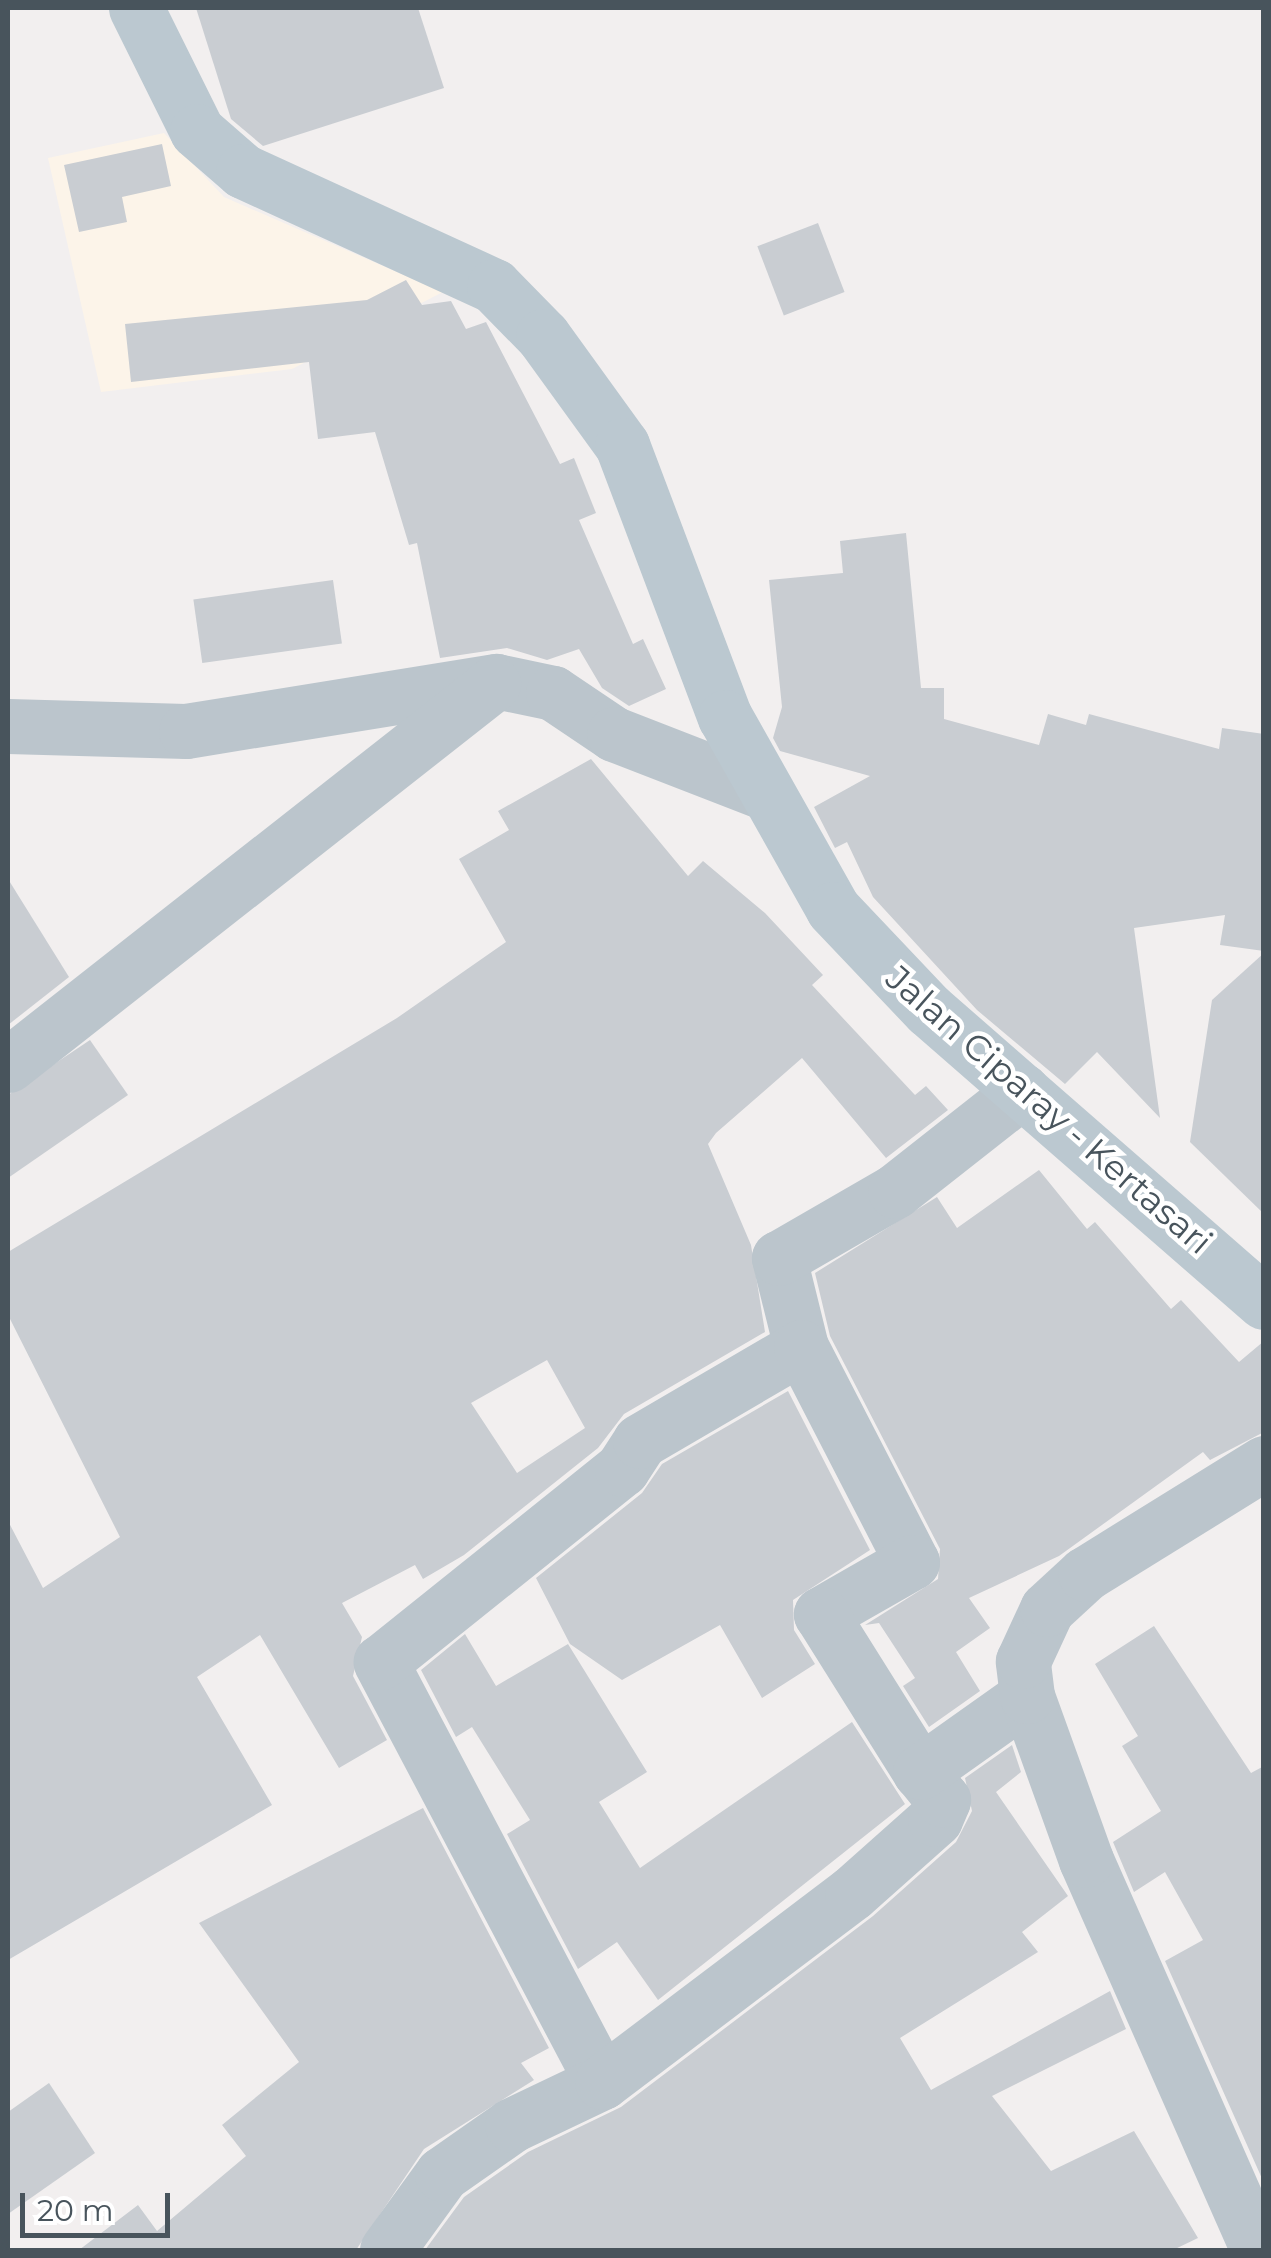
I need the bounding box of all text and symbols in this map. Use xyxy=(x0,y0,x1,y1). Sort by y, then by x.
street label: Jalan Ciparay - Kertasari xyxy=(878,957,1220,1263)
scale bar xyxy=(25,2173,175,2235)
text: 20 m xyxy=(37,2192,114,2229)

